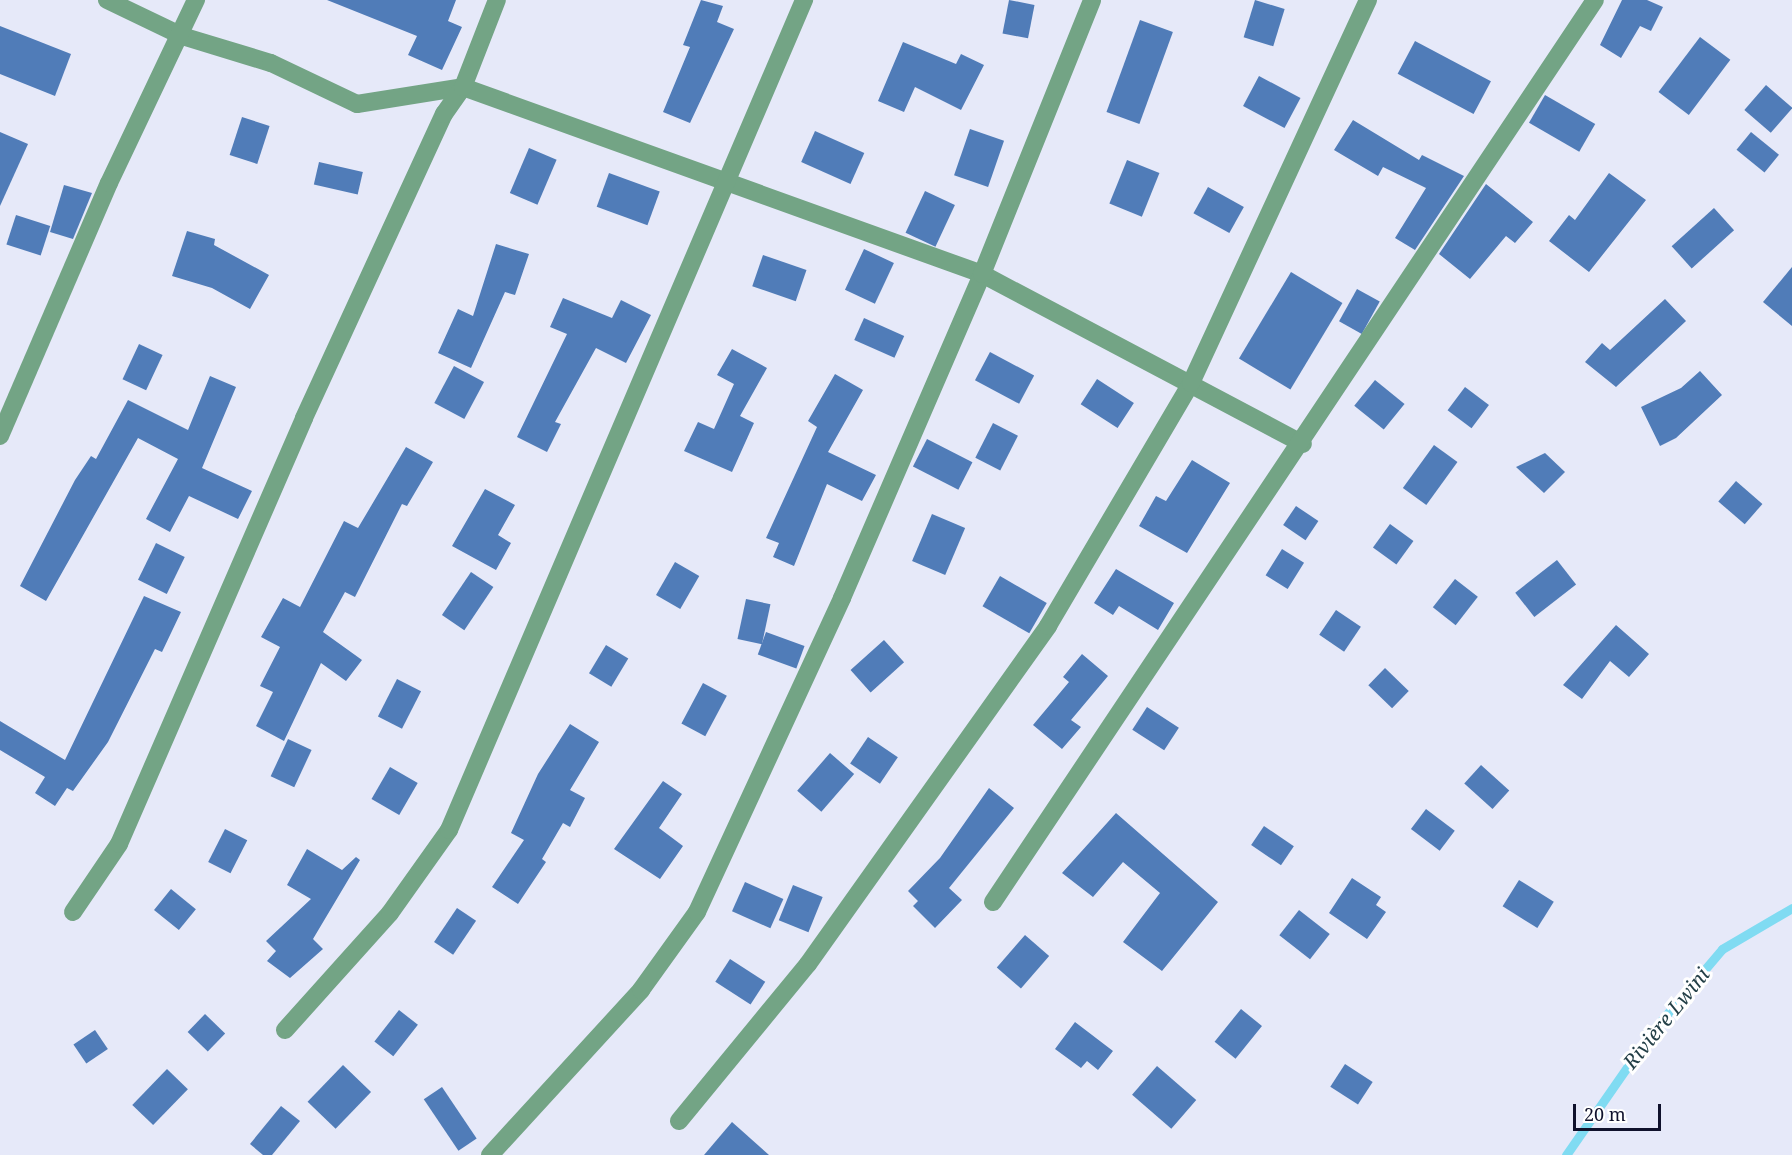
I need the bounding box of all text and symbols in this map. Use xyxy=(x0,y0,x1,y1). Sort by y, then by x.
water label: Rivière Lwini xyxy=(1618,963,1714,1073)
scale bar xyxy=(1576,1092,1664,1130)
text: 20 m xyxy=(1584,1102,1626,1126)

